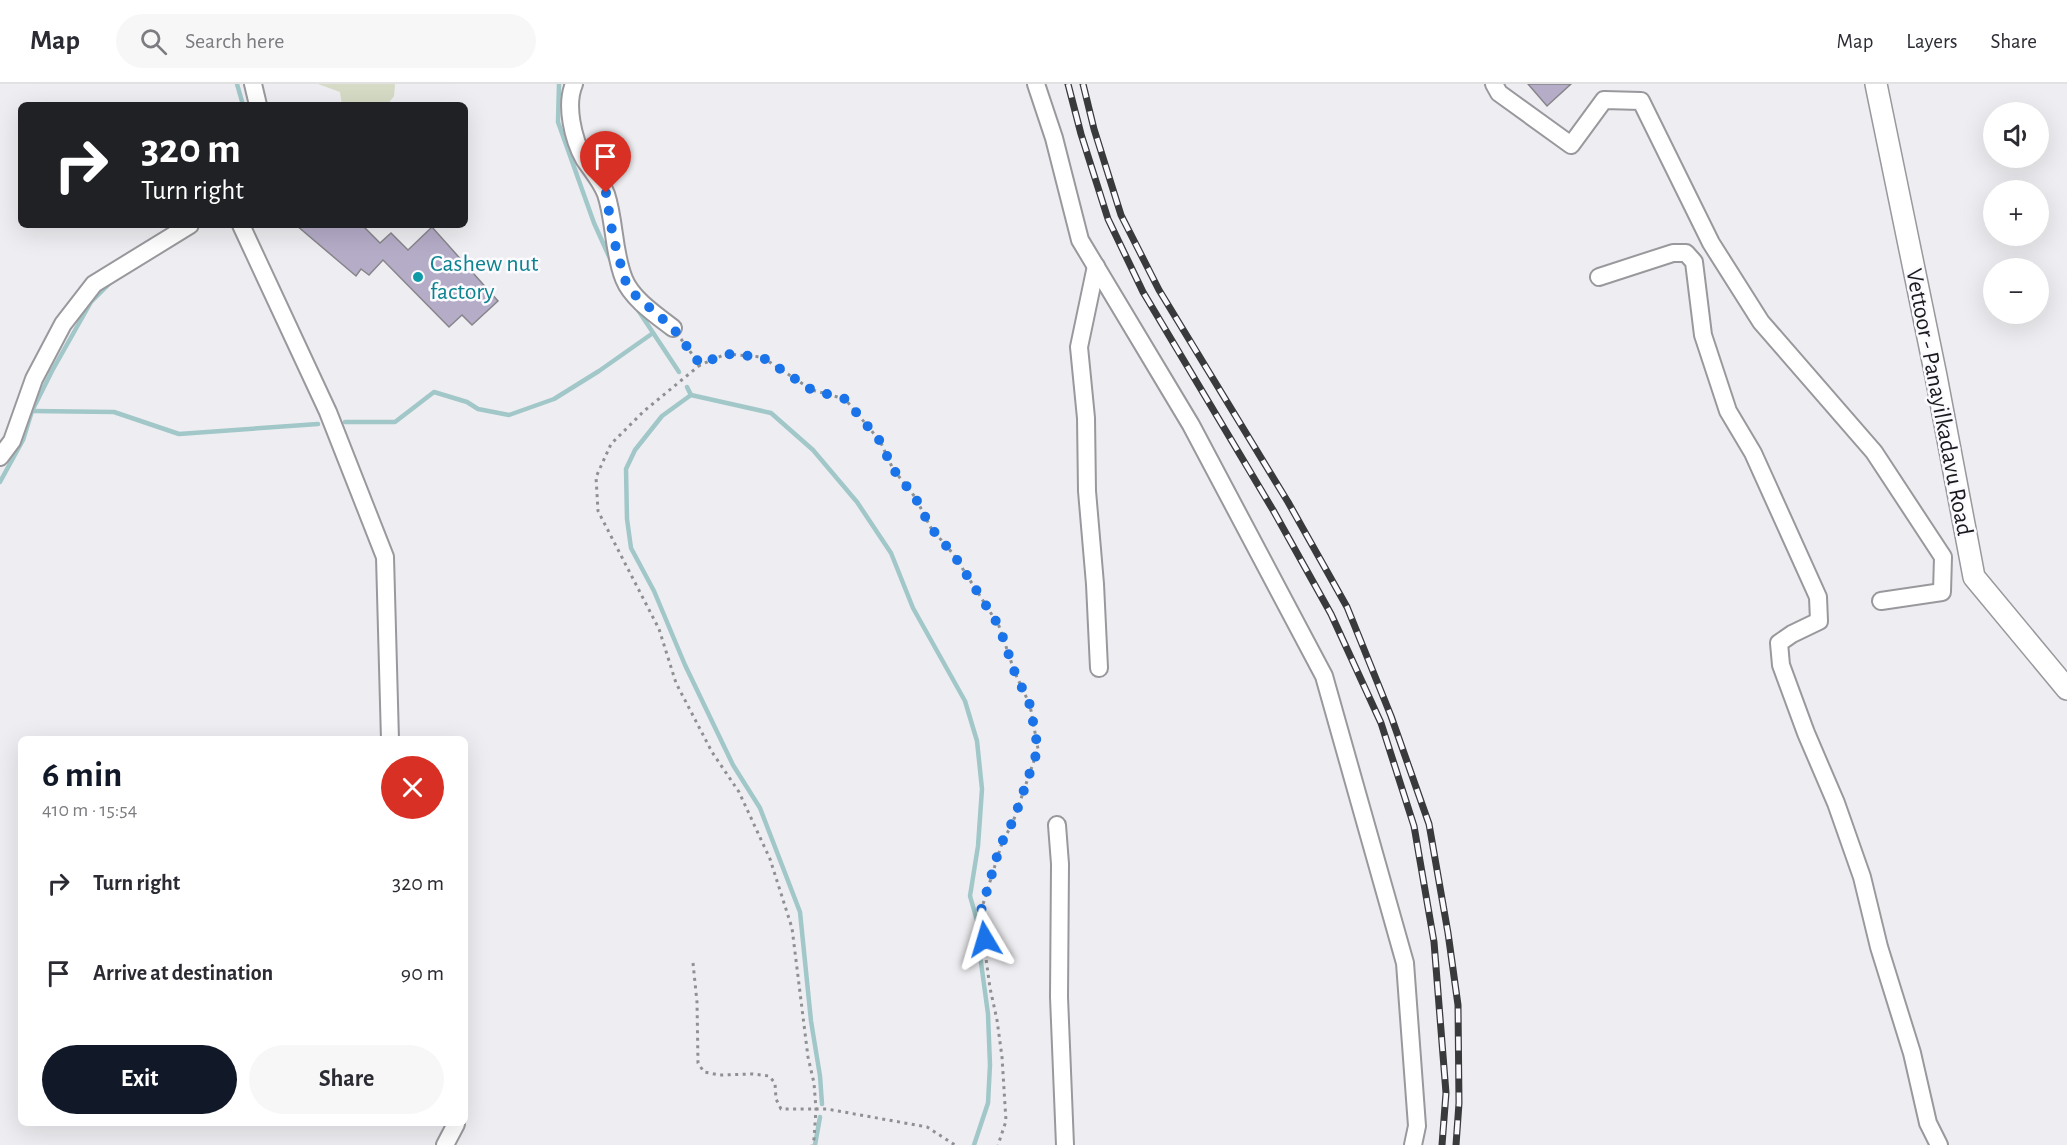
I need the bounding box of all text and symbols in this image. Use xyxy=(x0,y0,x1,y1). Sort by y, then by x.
search box xyxy=(116,14,536,68)
icon: search xyxy=(137,25,170,58)
text: Map xyxy=(30,27,80,55)
text: Search here xyxy=(185,30,284,52)
text: Map xyxy=(1837,31,1873,52)
text: Layers xyxy=(1906,31,1957,52)
text: Share xyxy=(1990,31,2037,52)
map controls xyxy=(1983,102,2049,324)
button: sound xyxy=(1983,102,2049,168)
icon: right xyxy=(42,126,120,204)
text: 320 m xyxy=(141,128,241,170)
pin xyxy=(580,131,631,193)
icon: arrive xyxy=(589,140,622,173)
text: Turn right xyxy=(141,177,244,204)
button: + xyxy=(1983,180,2049,246)
place label: Cashew nut factory xyxy=(430,252,539,304)
button: − xyxy=(1983,258,2049,324)
street label: Vettoor - Panayilkadavu Road xyxy=(1901,267,1977,538)
marker: Cashew nut factory xyxy=(411,270,425,284)
button: close xyxy=(381,756,444,819)
text: 6 min xyxy=(42,757,122,793)
text: 410 m · 15:54 xyxy=(42,800,137,820)
icon: right xyxy=(42,867,75,900)
text: Turn right xyxy=(93,872,180,894)
text: 320 m xyxy=(392,872,444,894)
position arrow xyxy=(953,907,1017,971)
icon: arrive xyxy=(42,957,75,990)
text: Arrive at destination xyxy=(93,962,273,984)
text: 90 m xyxy=(401,962,444,984)
button: Exit xyxy=(42,1045,237,1114)
button: Share xyxy=(249,1045,444,1114)

